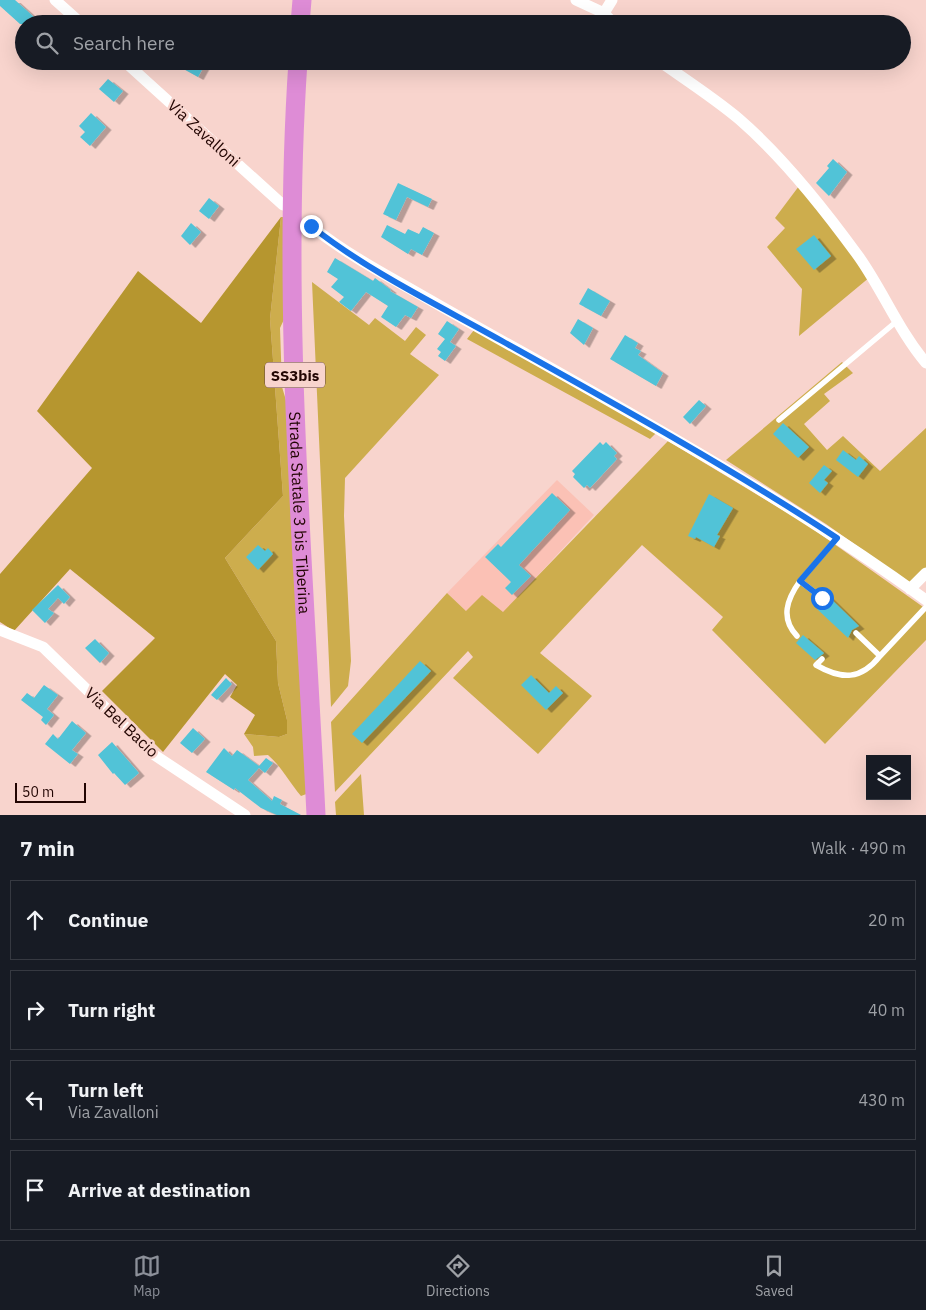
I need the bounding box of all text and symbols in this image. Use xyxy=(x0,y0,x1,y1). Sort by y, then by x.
search box xyxy=(15,15,911,70)
icon: search xyxy=(33,29,61,57)
text: Search here xyxy=(73,31,175,55)
street label: Via Zavalloni xyxy=(164,95,244,171)
route end xyxy=(300,215,323,238)
road number: SS3bis xyxy=(265,362,325,388)
street label: Strada Statale 3 bis Tiberina xyxy=(285,411,315,615)
route start xyxy=(811,587,834,610)
street label: Via Bel Bacio xyxy=(81,683,163,761)
map controls xyxy=(866,755,911,800)
button: layers xyxy=(866,755,911,800)
scale bar xyxy=(15,780,86,803)
text: 50 m xyxy=(22,783,54,801)
text: 7 min xyxy=(20,834,75,862)
text: Walk · 490 m xyxy=(811,838,906,858)
icon: ahead xyxy=(21,906,49,934)
text: Continue xyxy=(68,908,148,932)
text: 20 m xyxy=(868,910,905,930)
icon: right xyxy=(21,996,49,1024)
text: Turn right xyxy=(68,998,155,1022)
text: 40 m xyxy=(868,1000,905,1020)
text: Turn left xyxy=(68,1078,144,1102)
icon: left xyxy=(21,1086,49,1114)
text: 430 m xyxy=(858,1090,905,1110)
text: Via Zavalloni xyxy=(68,1102,159,1122)
icon: arrive xyxy=(21,1176,49,1204)
text: Arrive at destination xyxy=(68,1178,251,1202)
tab: Map xyxy=(133,1252,161,1300)
tab: Directions xyxy=(426,1252,490,1300)
tab: Saved xyxy=(755,1252,793,1300)

